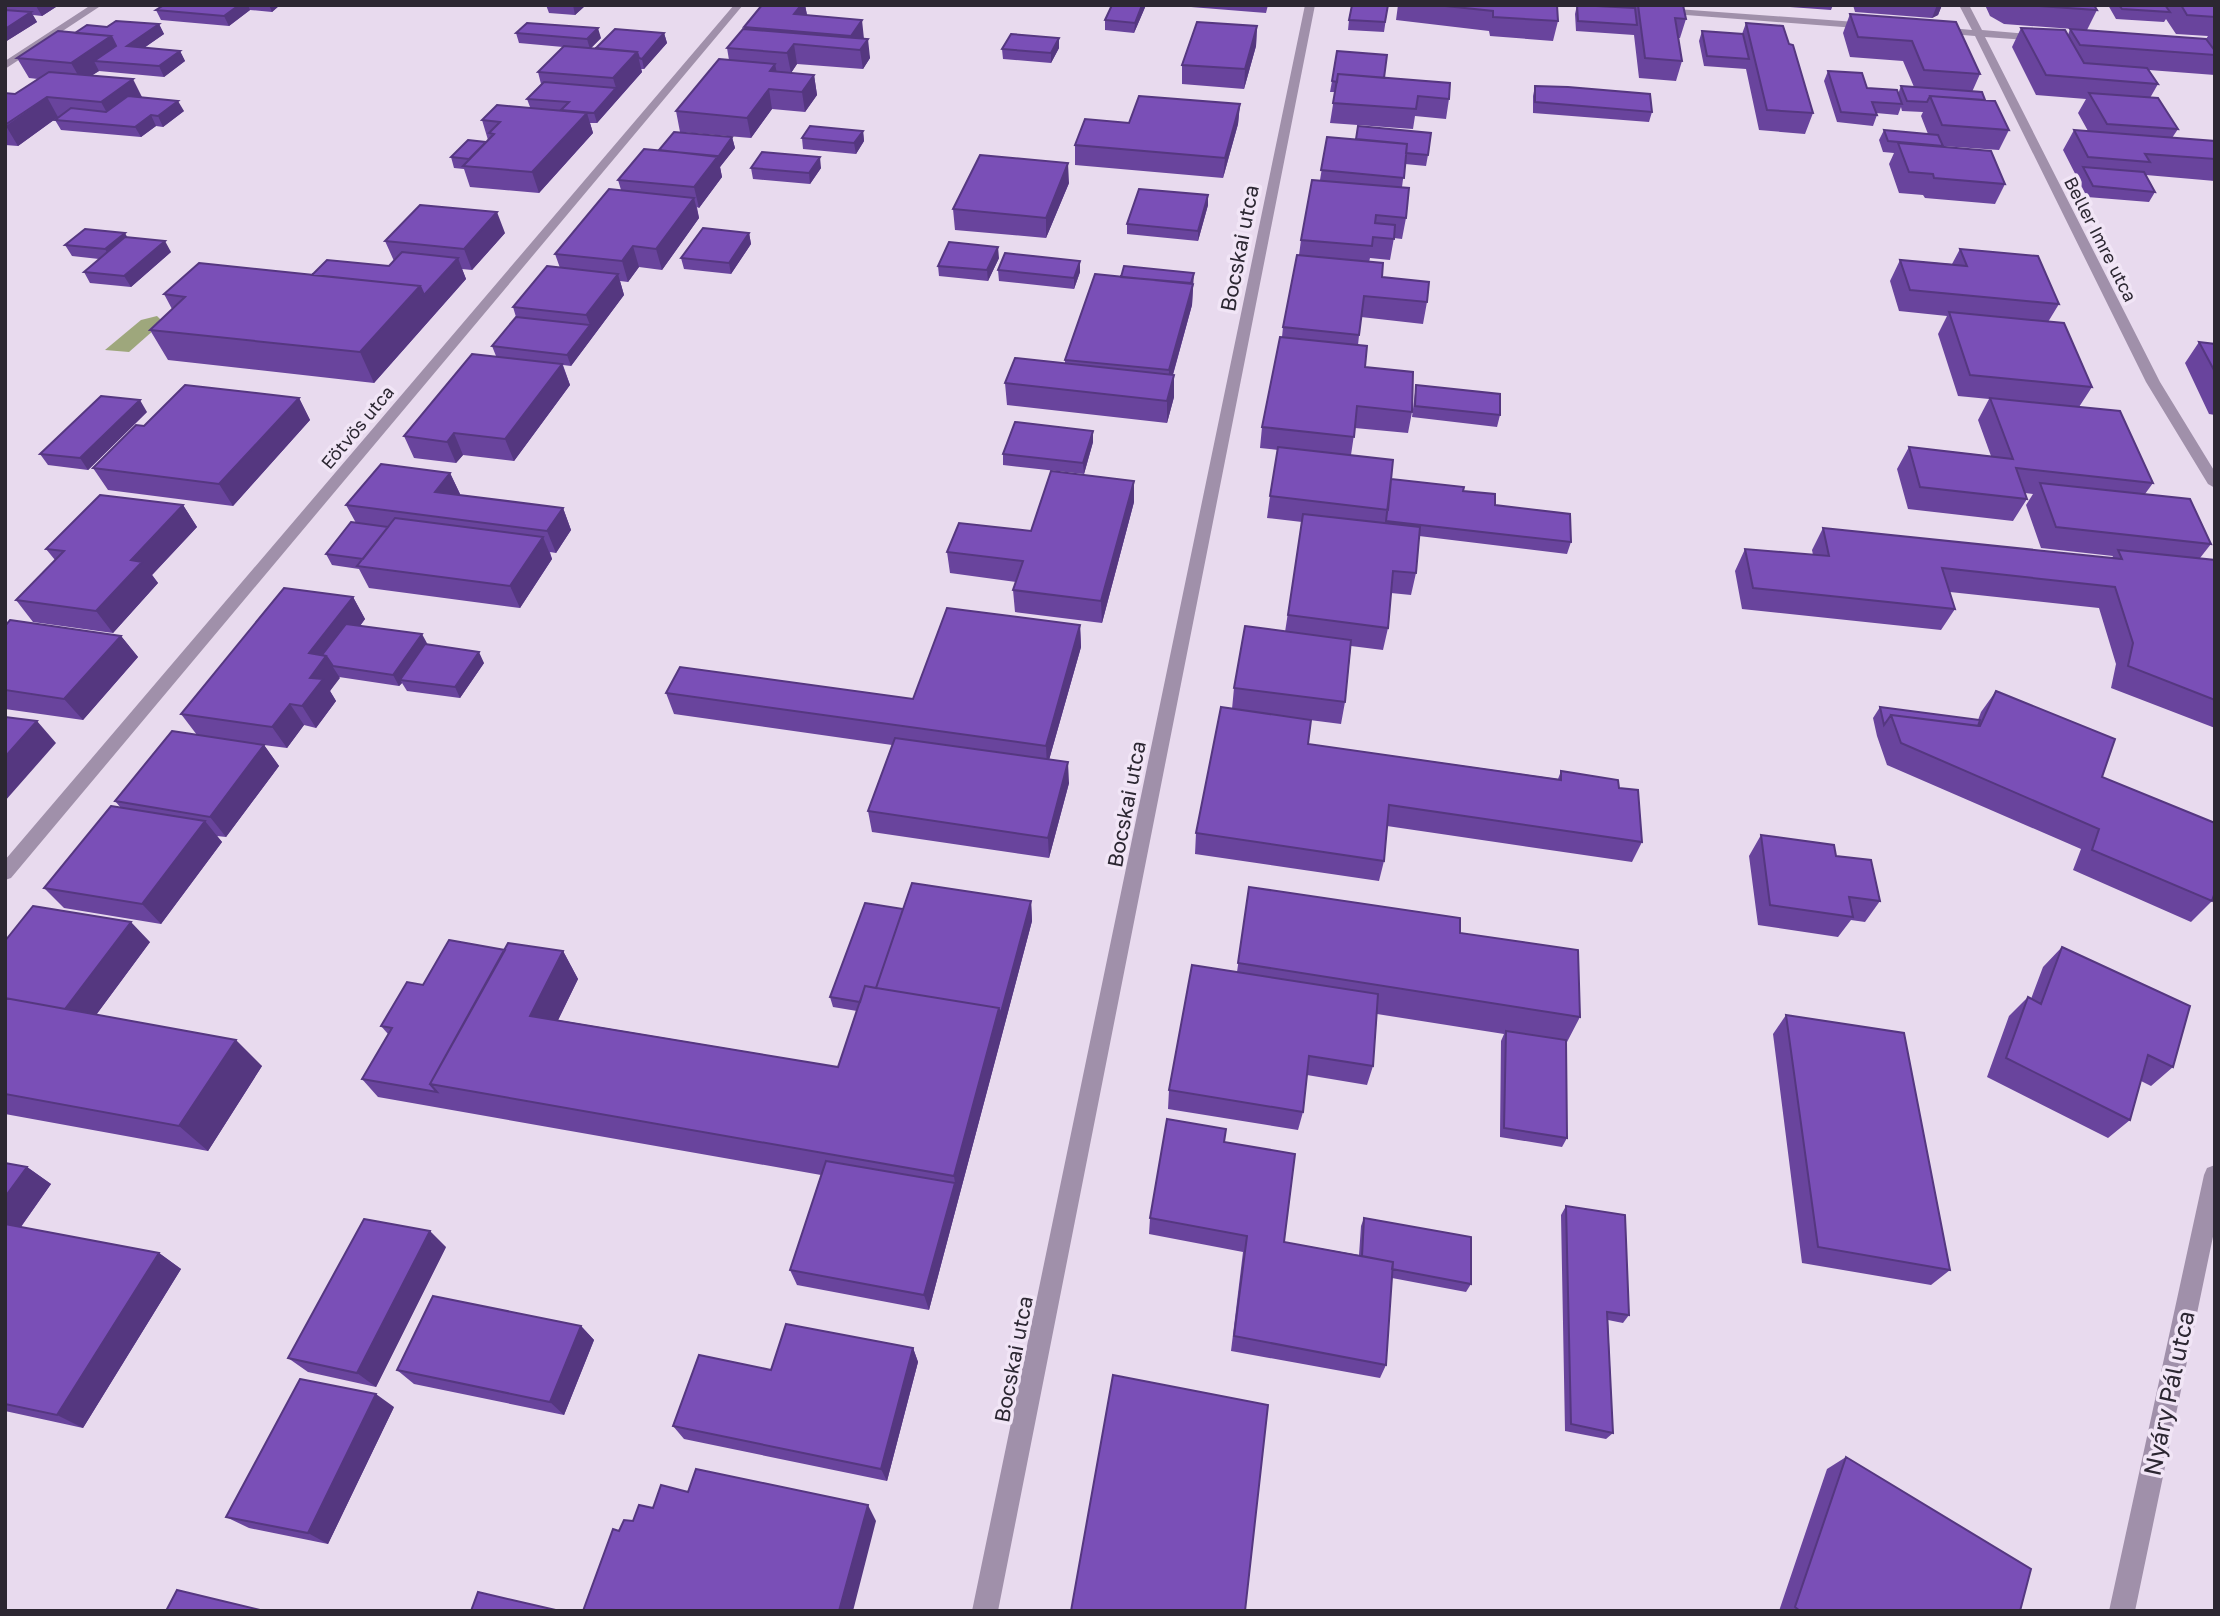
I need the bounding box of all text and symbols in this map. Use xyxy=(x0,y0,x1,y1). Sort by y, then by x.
street label: Beller Imre utca xyxy=(2060,173,2142,305)
street label: Bocskai utca xyxy=(1214,183,1264,313)
street label: Eötvös utca xyxy=(316,381,398,473)
street label: Bocskai utca xyxy=(1101,739,1151,869)
street label: Bocskai utca xyxy=(988,1294,1038,1424)
street label: Nyáry Pál utca xyxy=(2136,1308,2200,1478)

